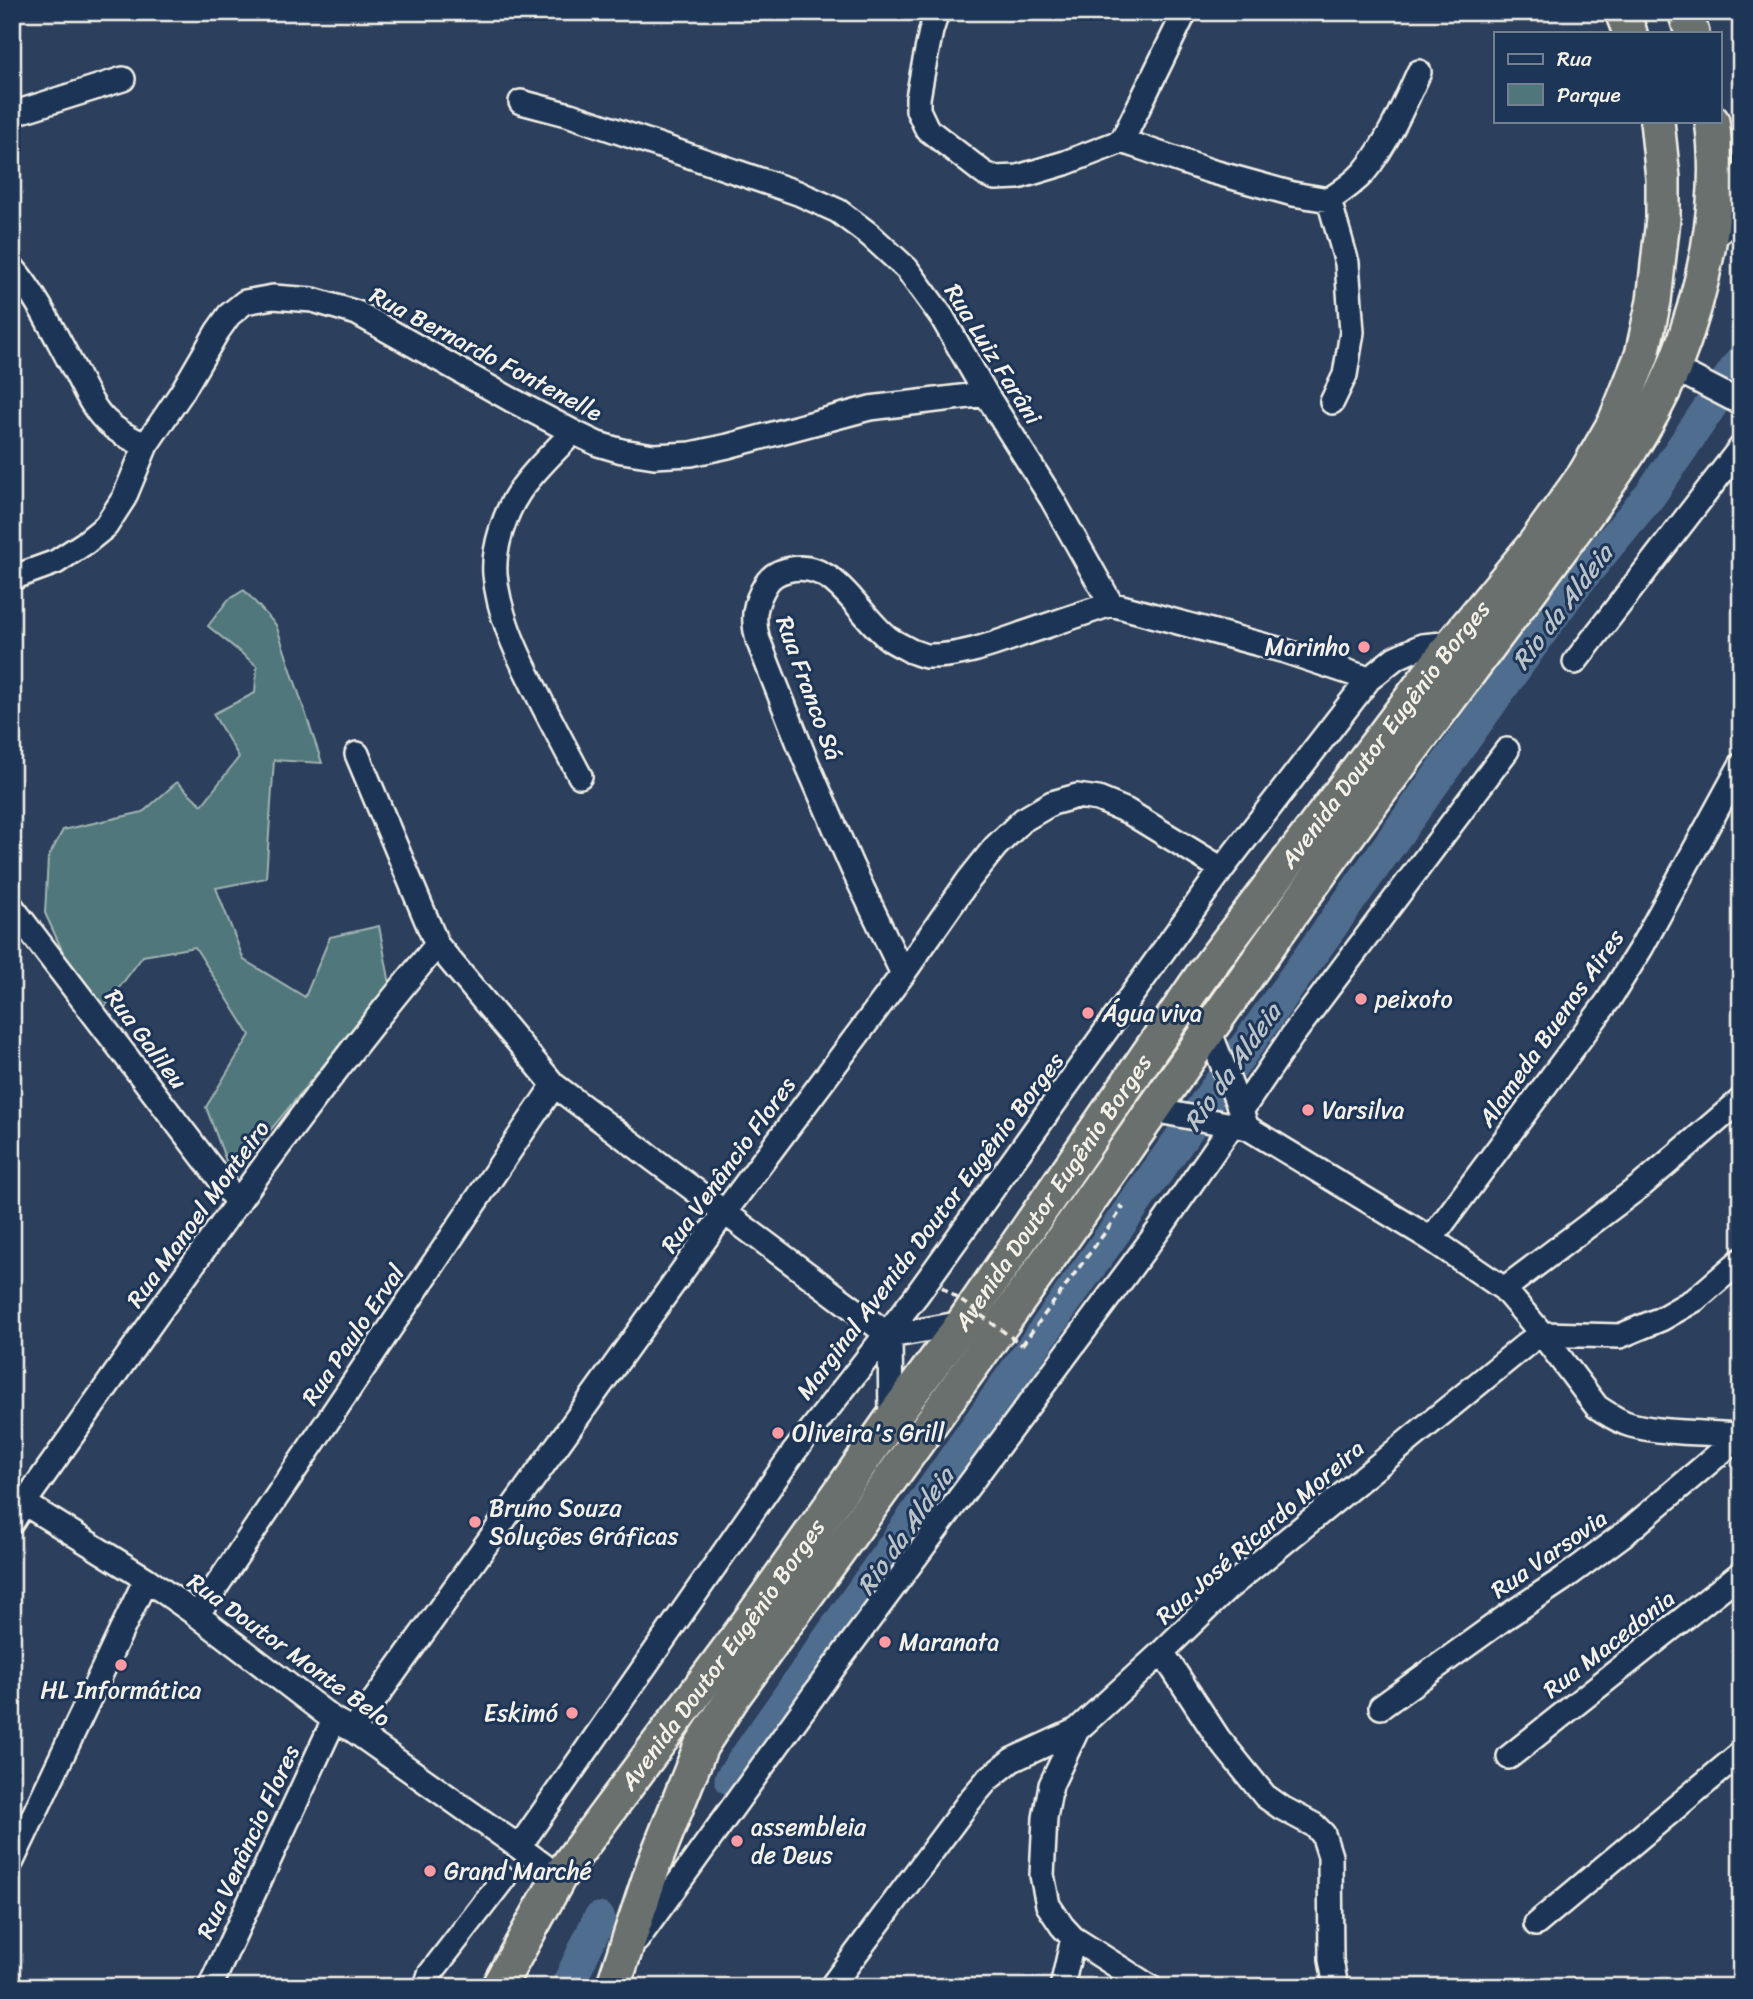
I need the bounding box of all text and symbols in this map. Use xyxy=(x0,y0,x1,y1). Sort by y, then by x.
legend xyxy=(1494,32,1722,122)
text: Rua xyxy=(1557,40,1592,78)
text: Parque xyxy=(1557,76,1621,114)
street label: Rua Bernardo Fontenelle xyxy=(362,275,611,434)
street label: Rua Luiz Farâni xyxy=(933,275,1054,434)
water label: Rio da Aldeia xyxy=(1499,532,1627,680)
street label: Avenida Doutor Eugênio Borges xyxy=(1268,590,1502,879)
street label: Rua Franco Sá xyxy=(763,610,855,766)
place label: Marinho xyxy=(1265,626,1350,668)
marker: Marinho xyxy=(1356,639,1372,655)
street label: Alameda Buenos Aires xyxy=(1466,919,1636,1137)
place label: peixoto xyxy=(1374,978,1453,1020)
street label: Rua Galileu xyxy=(94,979,198,1099)
water label: Rio da Aldeia xyxy=(1171,991,1295,1141)
marker: peixoto xyxy=(1353,991,1369,1007)
place label: Água viva xyxy=(1101,992,1202,1034)
marker: Água viva xyxy=(1080,1005,1096,1021)
street label: Marginal Avenida Doutor Eugênio Borges xyxy=(785,1043,1075,1409)
street label: Avenida Doutor Eugênio Borges xyxy=(942,1044,1164,1341)
street label: Rua Venâncio Flores xyxy=(649,1067,807,1262)
place label: Varsilva xyxy=(1322,1089,1404,1131)
marker: Varsilva xyxy=(1300,1102,1316,1118)
street label: Rua Manoel Monteiro xyxy=(115,1111,281,1317)
street label: Rua Paulo Erval xyxy=(290,1255,417,1414)
place label: Oliveira's Grill xyxy=(792,1412,946,1454)
marker: Oliveira's Grill xyxy=(770,1425,786,1441)
street label: Rua José Ricardo Moreira xyxy=(1146,1429,1374,1635)
water label: Rio da Aldeia xyxy=(844,1455,968,1605)
place label: Bruno Souza Soluções Gráficas xyxy=(489,1487,679,1557)
street label: Rua Varsovia xyxy=(1482,1498,1616,1610)
street label: Avenida Doutor Eugênio Borges xyxy=(608,1509,837,1801)
marker: Bruno Souza Soluções Gráficas xyxy=(467,1514,483,1530)
street label: Rua Doutor Monte Belo xyxy=(178,1561,400,1739)
street label: Rua Macedonia xyxy=(1533,1578,1685,1710)
place label: Maranata xyxy=(899,1621,999,1663)
marker: Maranata xyxy=(877,1634,893,1650)
marker: HL Informática xyxy=(113,1657,129,1673)
place label: HL Informática xyxy=(41,1669,201,1711)
place label: Eskimó xyxy=(484,1692,559,1734)
marker: Eskimó xyxy=(564,1705,580,1721)
street label: Rua Venâncio Flores xyxy=(185,1738,312,1946)
place label: assembleia de Deus xyxy=(751,1806,867,1876)
marker: assembleia de Deus xyxy=(729,1833,745,1849)
place label: Grand Marché xyxy=(444,1850,592,1892)
marker: Grand Marché xyxy=(422,1863,438,1879)

